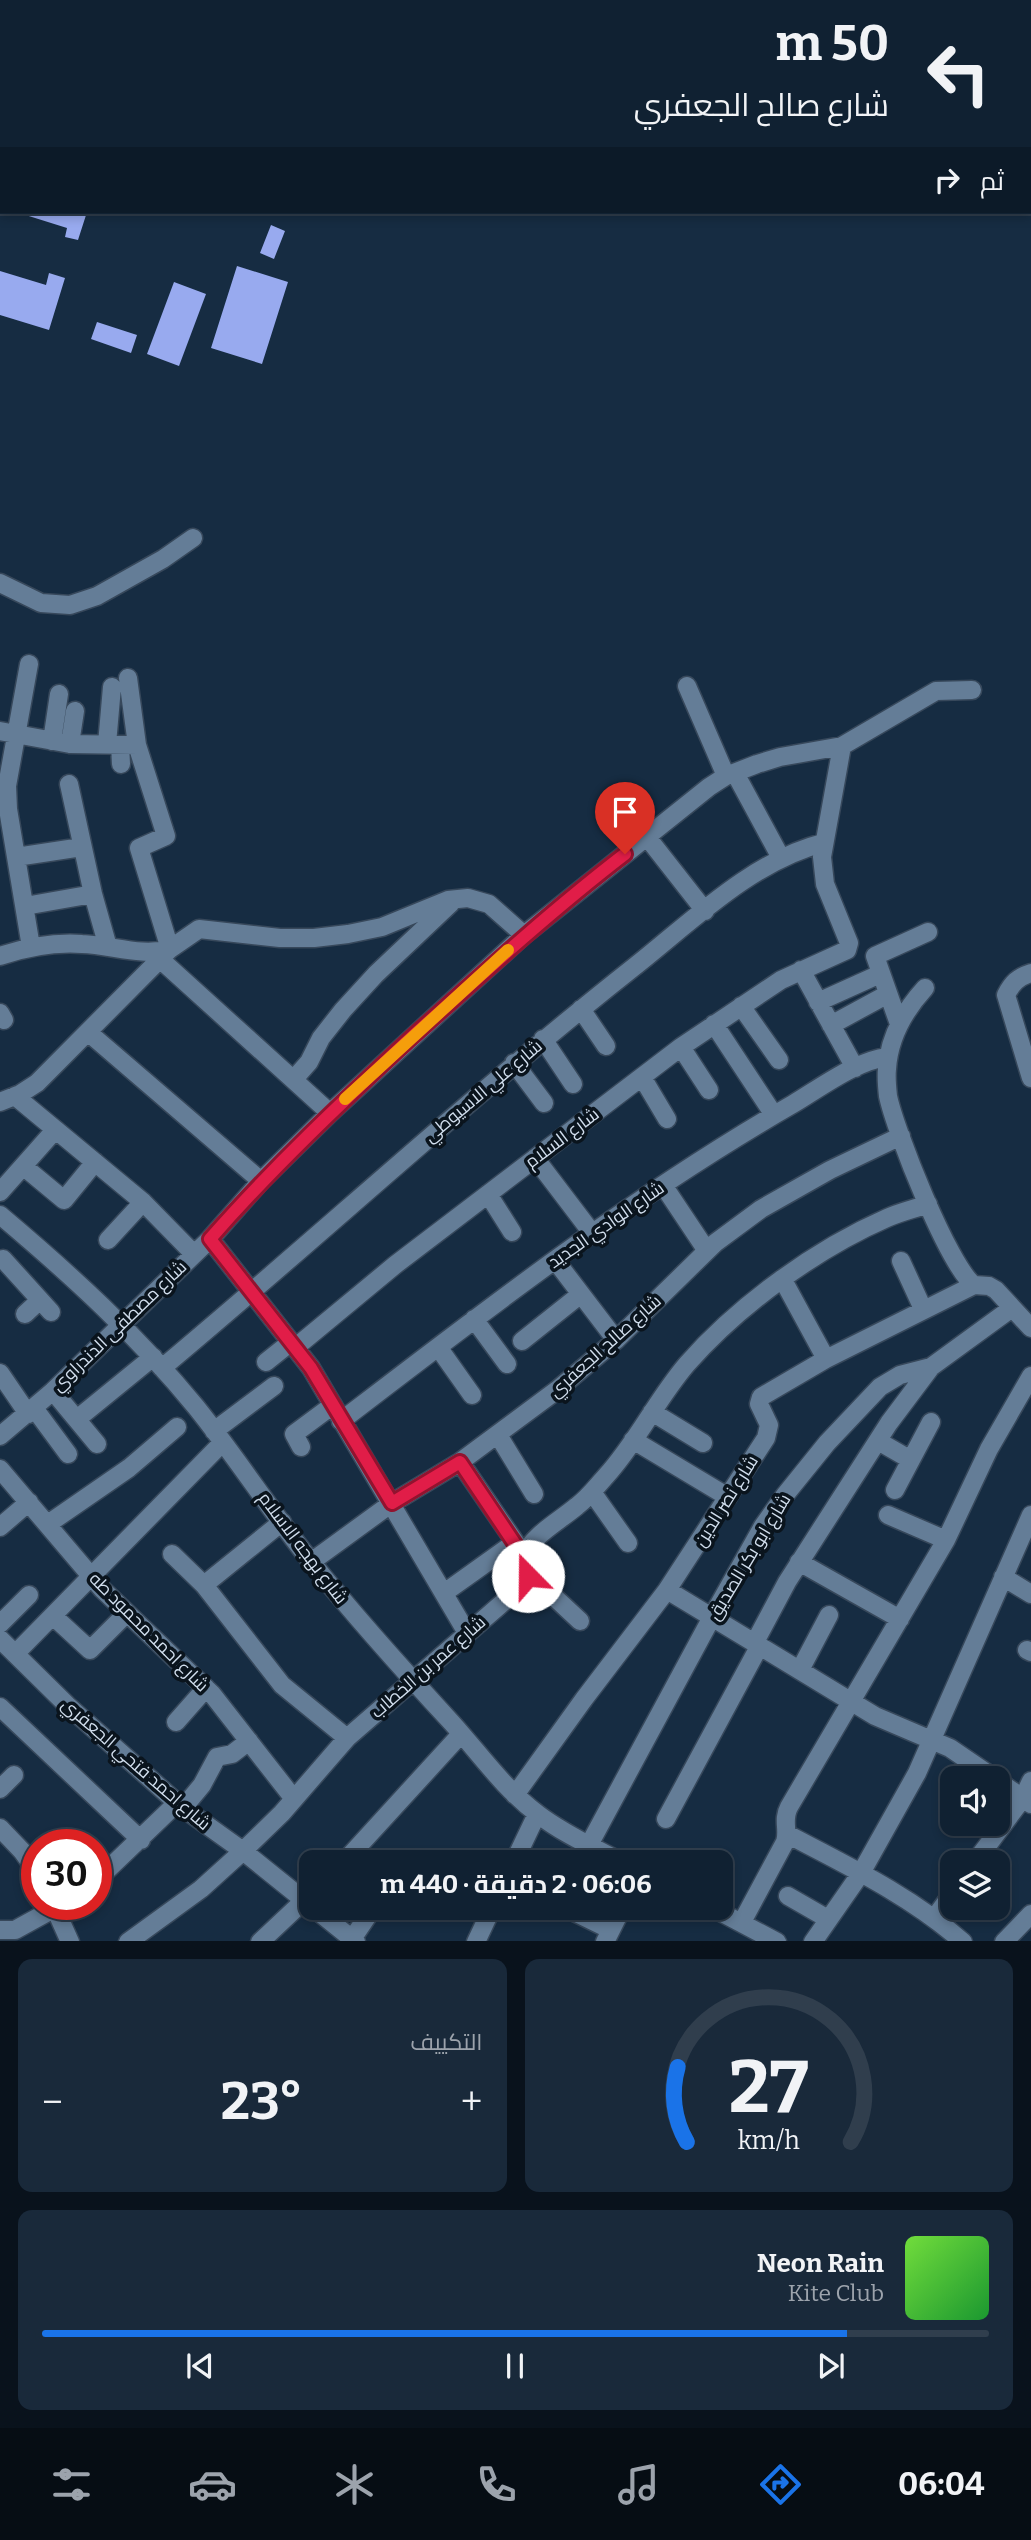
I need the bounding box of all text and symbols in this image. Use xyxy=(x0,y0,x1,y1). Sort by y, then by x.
text: 50 m xyxy=(776,14,889,73)
icon: left xyxy=(913,28,1004,119)
text: شارع صالح الجعفري xyxy=(634,86,889,124)
icon: right xyxy=(928,161,966,199)
text: ثم xyxy=(980,166,1004,197)
pin xyxy=(595,782,655,854)
icon: arrive xyxy=(606,793,644,831)
street label: شارع علي الاسيوطي xyxy=(419,1035,549,1149)
street label: شارع السلام xyxy=(521,1103,604,1174)
street label: شارع الوادي الجديد xyxy=(544,1177,670,1276)
street label: شارع مصطفى الدندراوي xyxy=(47,1256,193,1398)
street label: شارع صالح الجعفري xyxy=(544,1290,668,1404)
street label: شارع نصر الدين xyxy=(689,1451,764,1551)
street label: شارع بهجه الاسلام xyxy=(253,1488,352,1609)
street label: شارع ابو بكر الصديق xyxy=(703,1490,796,1625)
position arrow xyxy=(491,1539,565,1613)
street label: شارع احمد محمود طه xyxy=(84,1568,213,1697)
street label: شارع عمر بن الخطاب xyxy=(366,1611,491,1724)
street label: شارع احمد فتحي الجعفري xyxy=(55,1693,215,1837)
map controls xyxy=(940,1766,1010,1920)
button: sound xyxy=(940,1766,1010,1836)
speed limit sign: 30 xyxy=(21,1829,112,1920)
button: layers xyxy=(940,1850,1010,1920)
text: 06:06 · 2 دقيقة · 440 m xyxy=(380,1869,652,1900)
text: التكييف xyxy=(410,2028,483,2056)
text: 27 xyxy=(729,2044,809,2131)
text: 23° xyxy=(221,2070,303,2133)
text: − xyxy=(42,2079,63,2125)
text: + xyxy=(461,2079,482,2125)
text: km/h xyxy=(738,2125,800,2155)
text: Neon Rain xyxy=(757,2248,884,2279)
text: Kite Club xyxy=(788,2279,884,2307)
icon: previous xyxy=(181,2347,219,2385)
icon: pause xyxy=(496,2347,534,2385)
icon: next xyxy=(812,2347,850,2385)
icon: filters xyxy=(47,2460,96,2509)
icon: car xyxy=(188,2460,237,2509)
icon: climate xyxy=(330,2460,379,2509)
icon: phone xyxy=(472,2460,521,2509)
icon: music xyxy=(614,2460,663,2509)
icon: directions xyxy=(756,2460,805,2509)
text: 06:04 xyxy=(898,2465,985,2503)

